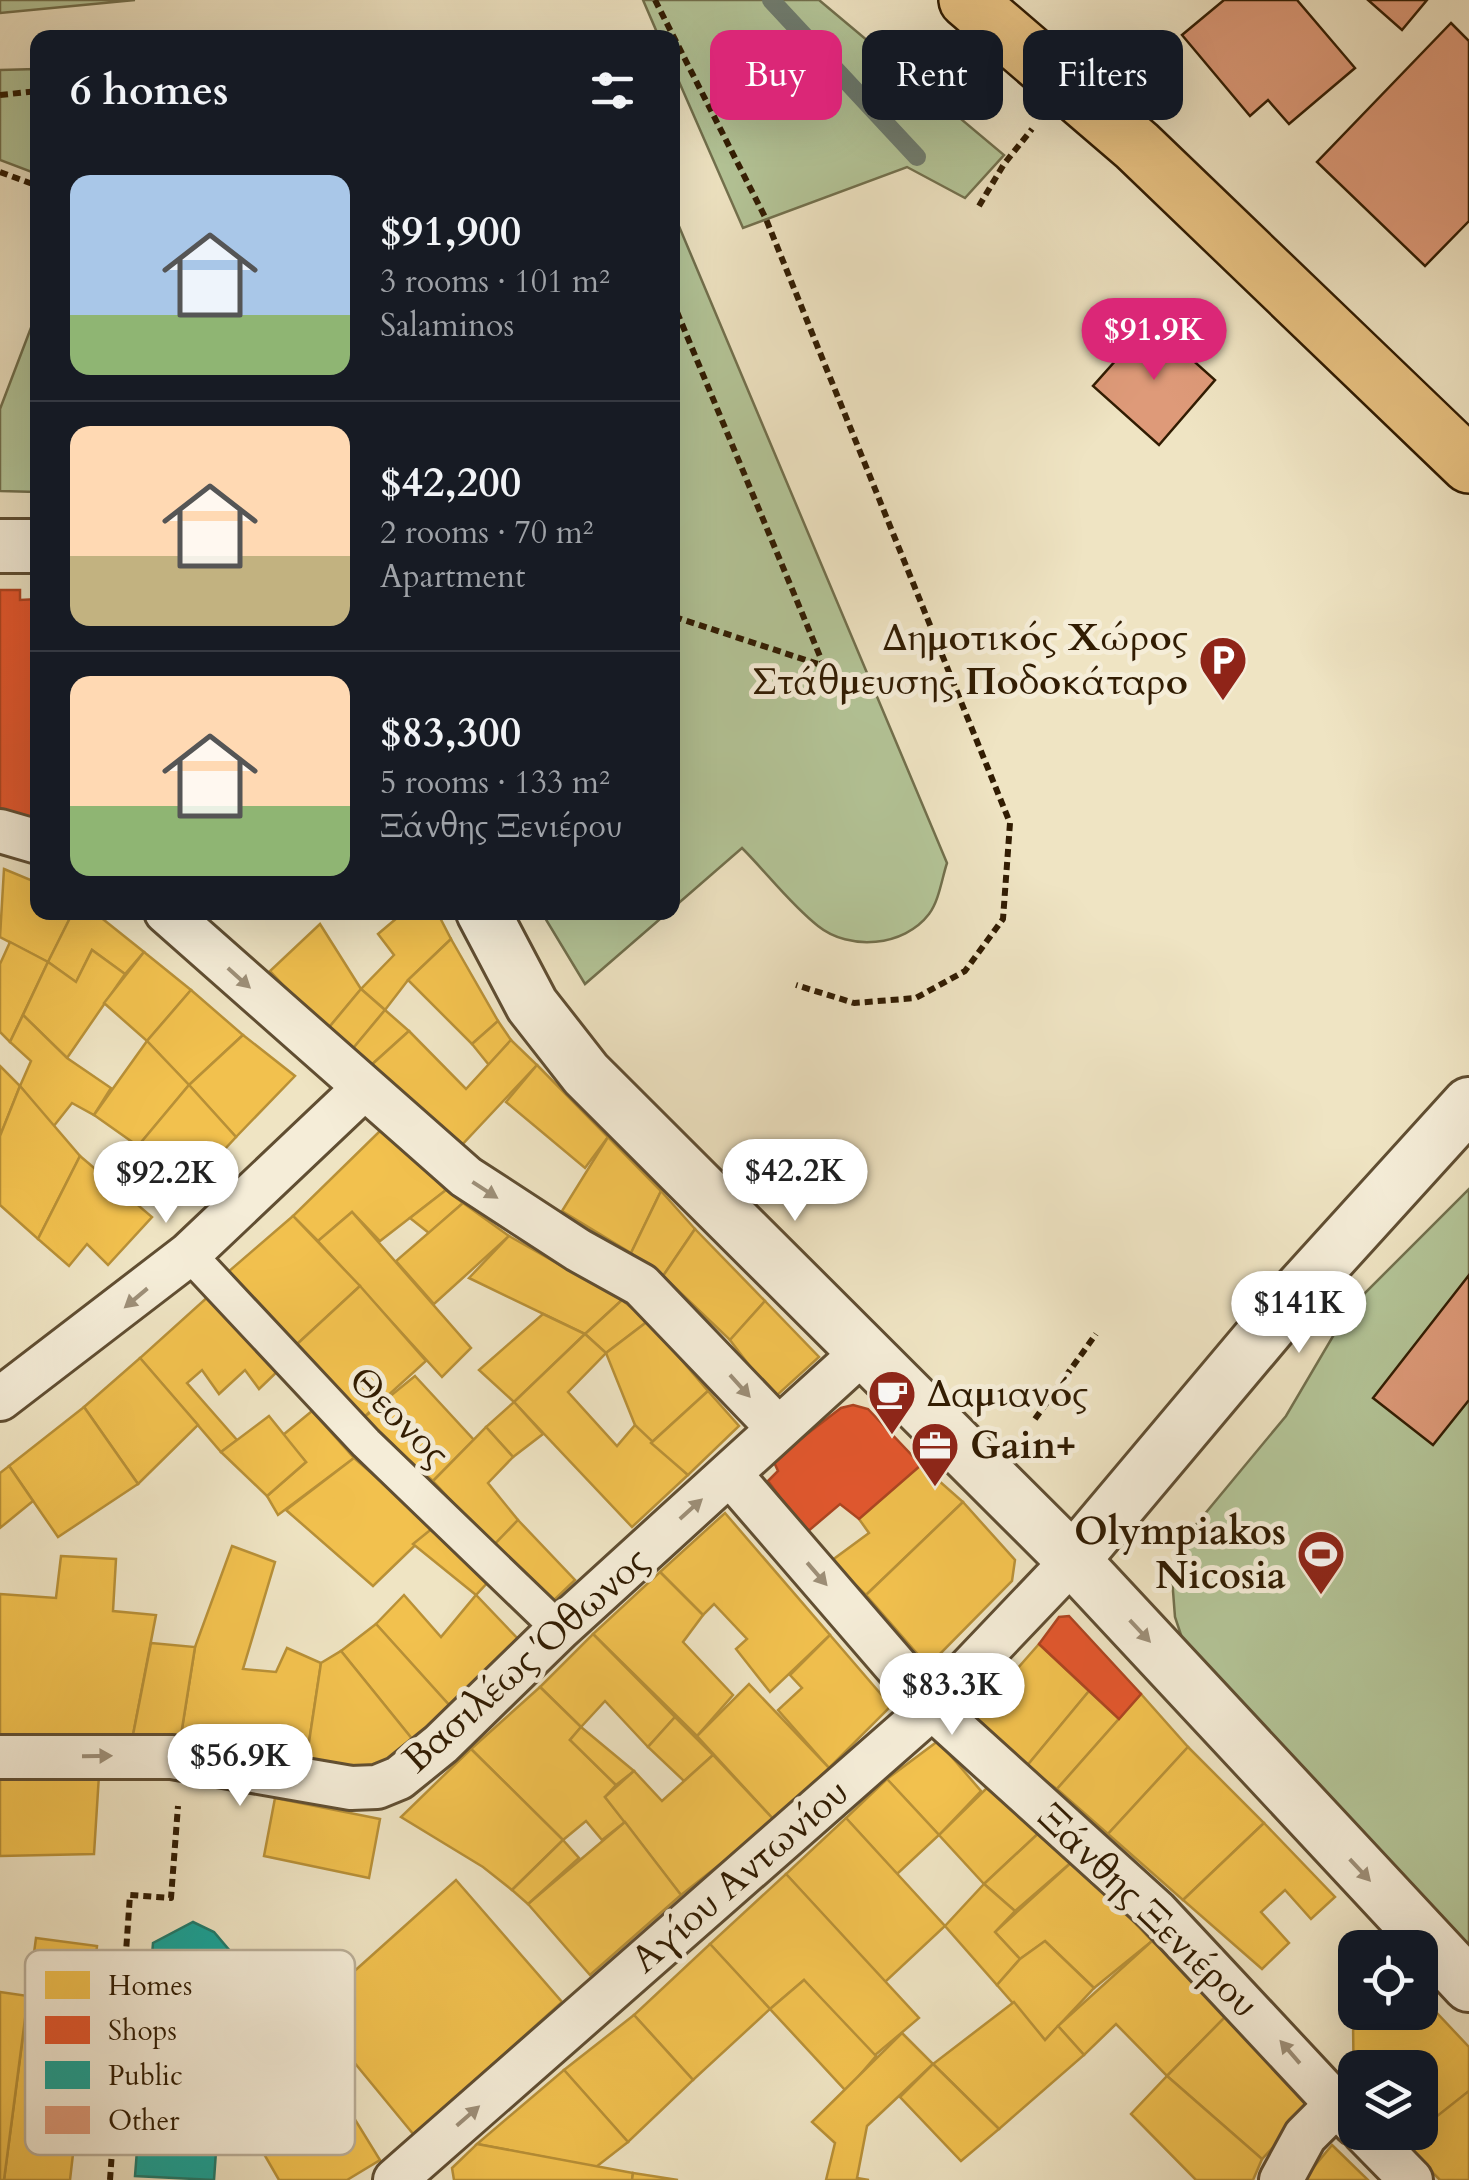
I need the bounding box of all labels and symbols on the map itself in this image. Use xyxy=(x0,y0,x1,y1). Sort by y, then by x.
pin: $91.9K xyxy=(1073,298,1235,383)
place label: Δημοτικός Χώρος Στάθμευσης Ποδοκάταρο xyxy=(751,612,1188,708)
parking icon: Δημοτικός Χώρος Στάθμευσης Ποδοκάταρο xyxy=(1197,634,1249,702)
one-way arrow xyxy=(226,966,251,988)
pin: $42.2K xyxy=(714,1139,876,1224)
pin: $92.2K xyxy=(85,1141,247,1226)
one-way arrow xyxy=(471,1180,499,1198)
pin: $141K xyxy=(1229,1271,1369,1356)
one-way arrow xyxy=(124,1287,149,1308)
street label: Θεονος xyxy=(337,1355,461,1479)
cafe icon: Δαμιανός xyxy=(866,1368,918,1436)
place label: Δαμιανός xyxy=(927,1368,1088,1420)
one-way arrow xyxy=(728,1374,751,1398)
office icon: Gain+ xyxy=(909,1420,961,1488)
place label: Gain+ xyxy=(970,1420,1076,1472)
one-way arrow xyxy=(678,1499,703,1521)
place label: Olympiakos Nicosia xyxy=(1074,1506,1286,1602)
sports icon: Olympiakos Nicosia xyxy=(1295,1528,1347,1596)
street label: Βασιλέως Όθωνος xyxy=(392,1535,660,1785)
one-way arrow xyxy=(805,1562,827,1587)
one-way arrow xyxy=(1128,1618,1150,1643)
pin: $83.3K xyxy=(871,1653,1033,1738)
pin: $56.9K xyxy=(159,1724,321,1809)
one-way arrow xyxy=(82,1748,114,1764)
street label: Αγίου Αντωνίου xyxy=(620,1767,860,1985)
street label: Ξάνθης Ξενιέρου xyxy=(1026,1792,1270,2030)
one-way arrow xyxy=(1348,1857,1371,1881)
legend xyxy=(25,1950,355,2155)
text: Homes xyxy=(108,1967,192,2005)
text: Shops xyxy=(108,2012,177,2050)
one-way arrow xyxy=(1279,2039,1301,2064)
text: Public xyxy=(108,2057,183,2095)
text: Other xyxy=(108,2102,180,2140)
one-way arrow xyxy=(455,2105,480,2127)

